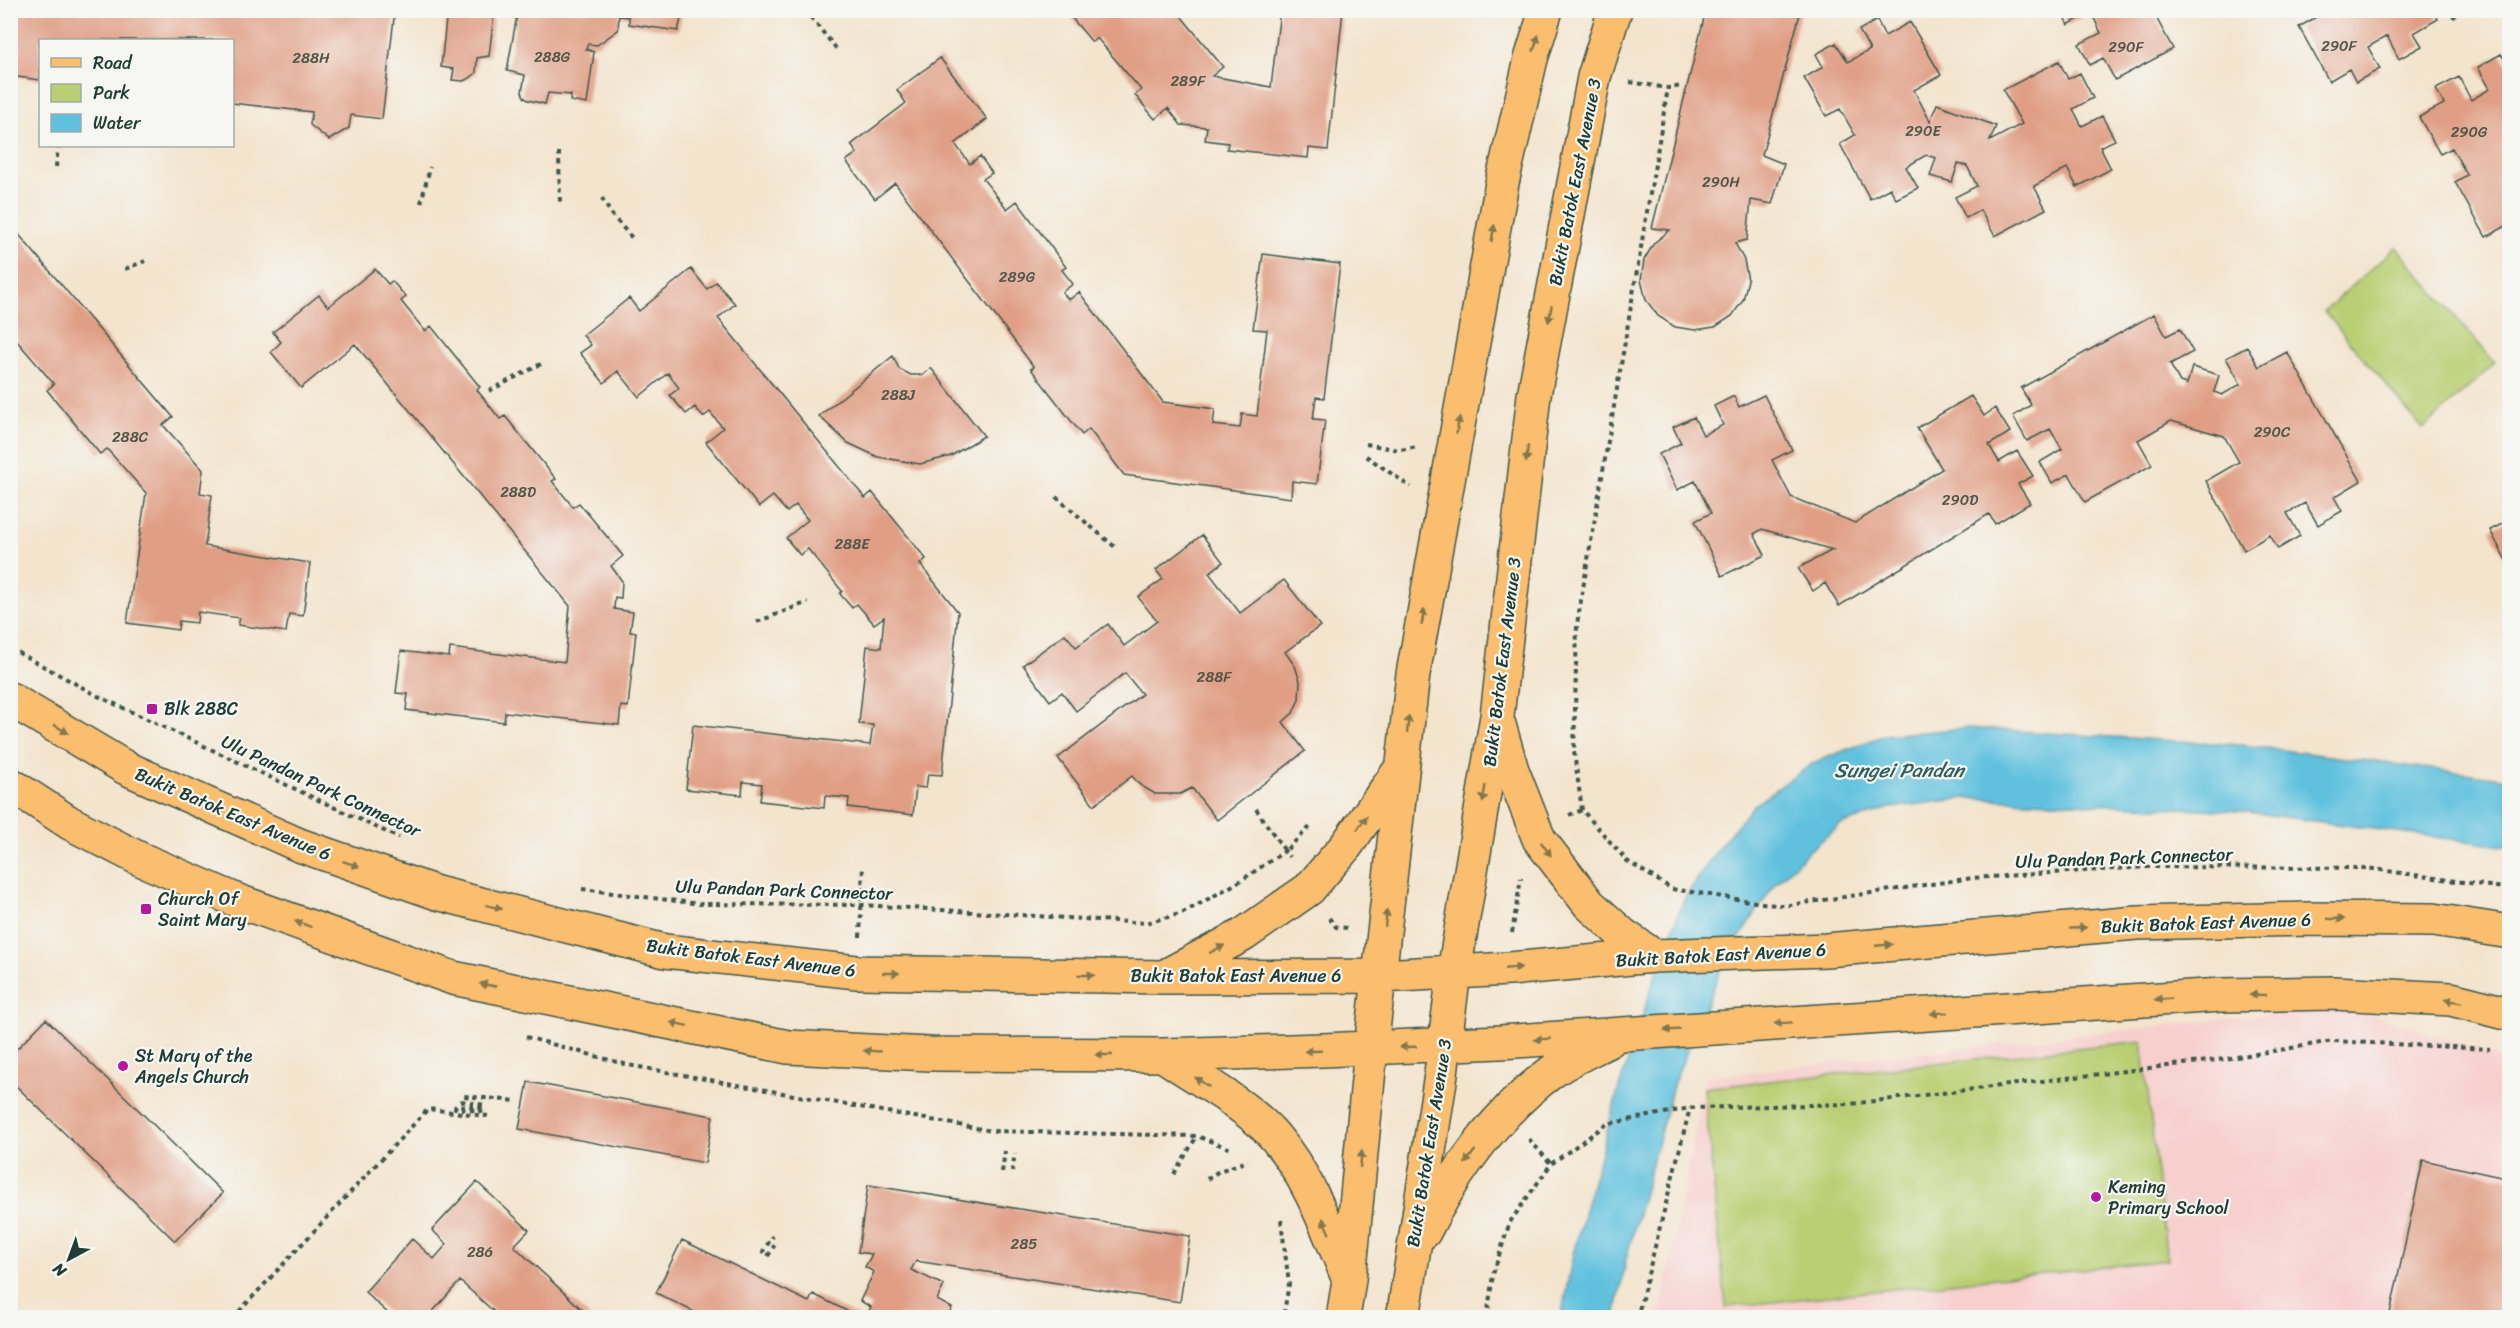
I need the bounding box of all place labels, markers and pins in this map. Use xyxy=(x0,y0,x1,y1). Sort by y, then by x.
place label: Blk 288C xyxy=(164,693,239,725)
marker: Blk 288C xyxy=(145,702,159,716)
place label: Church Of Saint Mary xyxy=(158,883,247,936)
marker: Church Of Saint Mary xyxy=(139,902,153,916)
place label: St Mary of the Angels Church xyxy=(134,1040,253,1093)
marker: St Mary of the Angels Church xyxy=(116,1059,130,1073)
place label: Keming Primary School xyxy=(2108,1171,2230,1224)
marker: Keming Primary School xyxy=(2089,1190,2103,1204)

